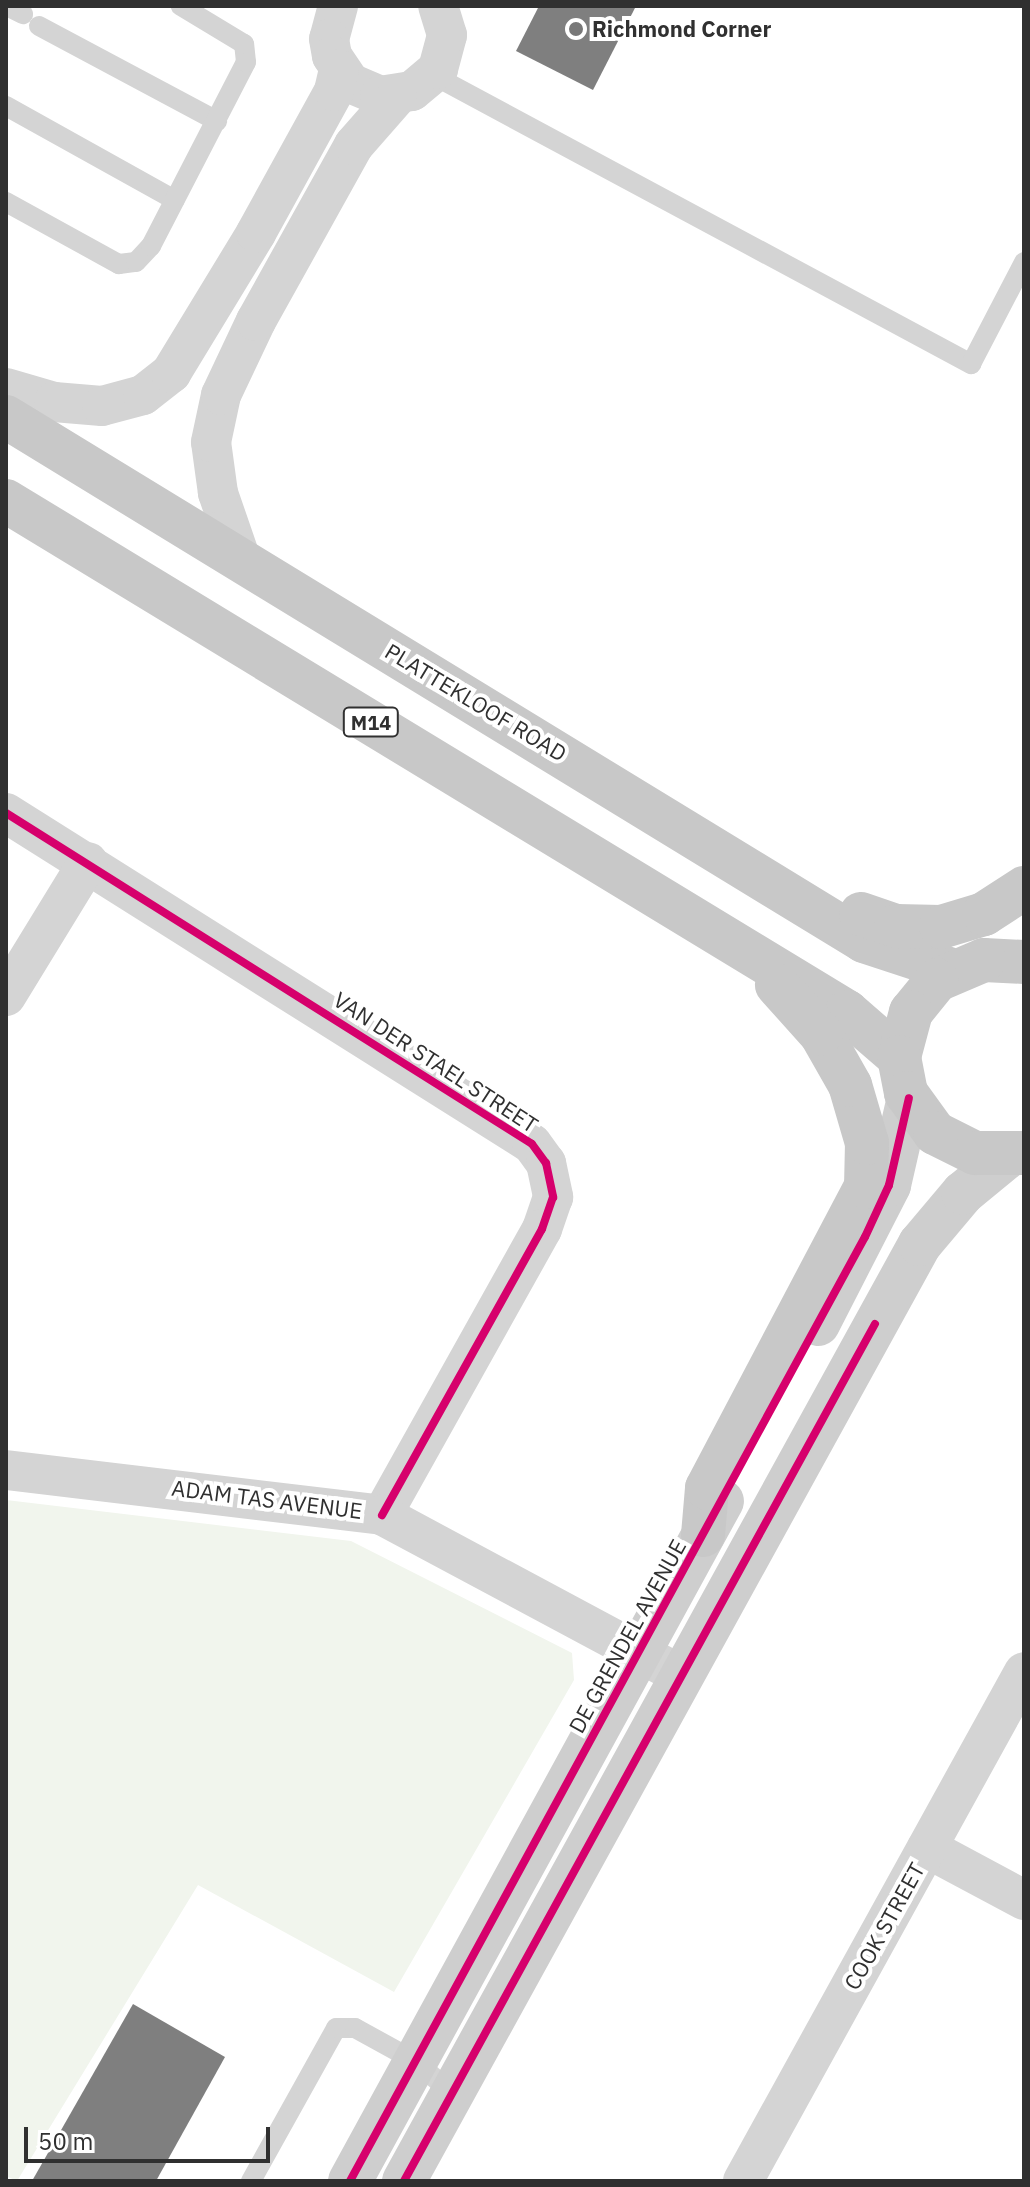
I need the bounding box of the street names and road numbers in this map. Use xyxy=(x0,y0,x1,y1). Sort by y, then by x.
street label: PLATTEKLOOF ROAD xyxy=(381,637,571,767)
road number: M14 xyxy=(341,706,401,738)
street label: VAN DER STAEL STREET xyxy=(329,986,543,1138)
street label: ADAM TAS AVENUE xyxy=(170,1474,364,1524)
street label: DE GRENDEL AVENUE xyxy=(563,1535,691,1737)
street label: COOK STREET xyxy=(838,1858,930,1994)

